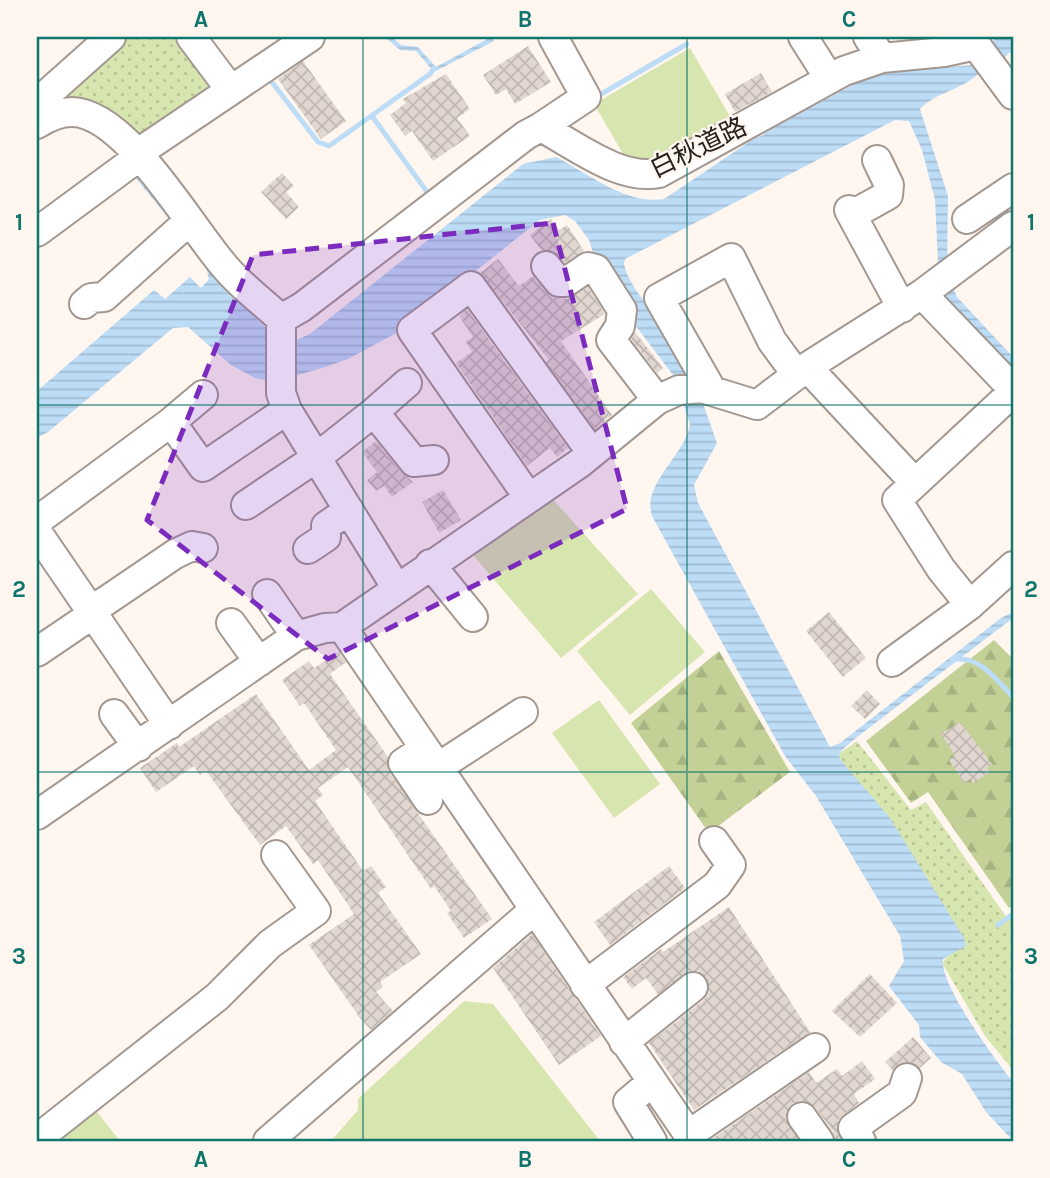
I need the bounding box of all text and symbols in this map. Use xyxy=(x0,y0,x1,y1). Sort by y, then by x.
text: A xyxy=(194,6,208,33)
text: B xyxy=(518,6,532,33)
text: C xyxy=(842,6,856,33)
street label: 白秋道路 xyxy=(645,111,752,184)
text: 1 xyxy=(15,209,23,236)
text: 1 xyxy=(1027,209,1035,236)
text: 2 xyxy=(12,576,26,603)
text: 2 xyxy=(1024,576,1038,603)
text: 3 xyxy=(12,943,26,970)
text: 3 xyxy=(1024,943,1038,970)
text: A xyxy=(194,1146,208,1173)
text: B xyxy=(518,1146,532,1173)
text: C xyxy=(842,1146,856,1173)

